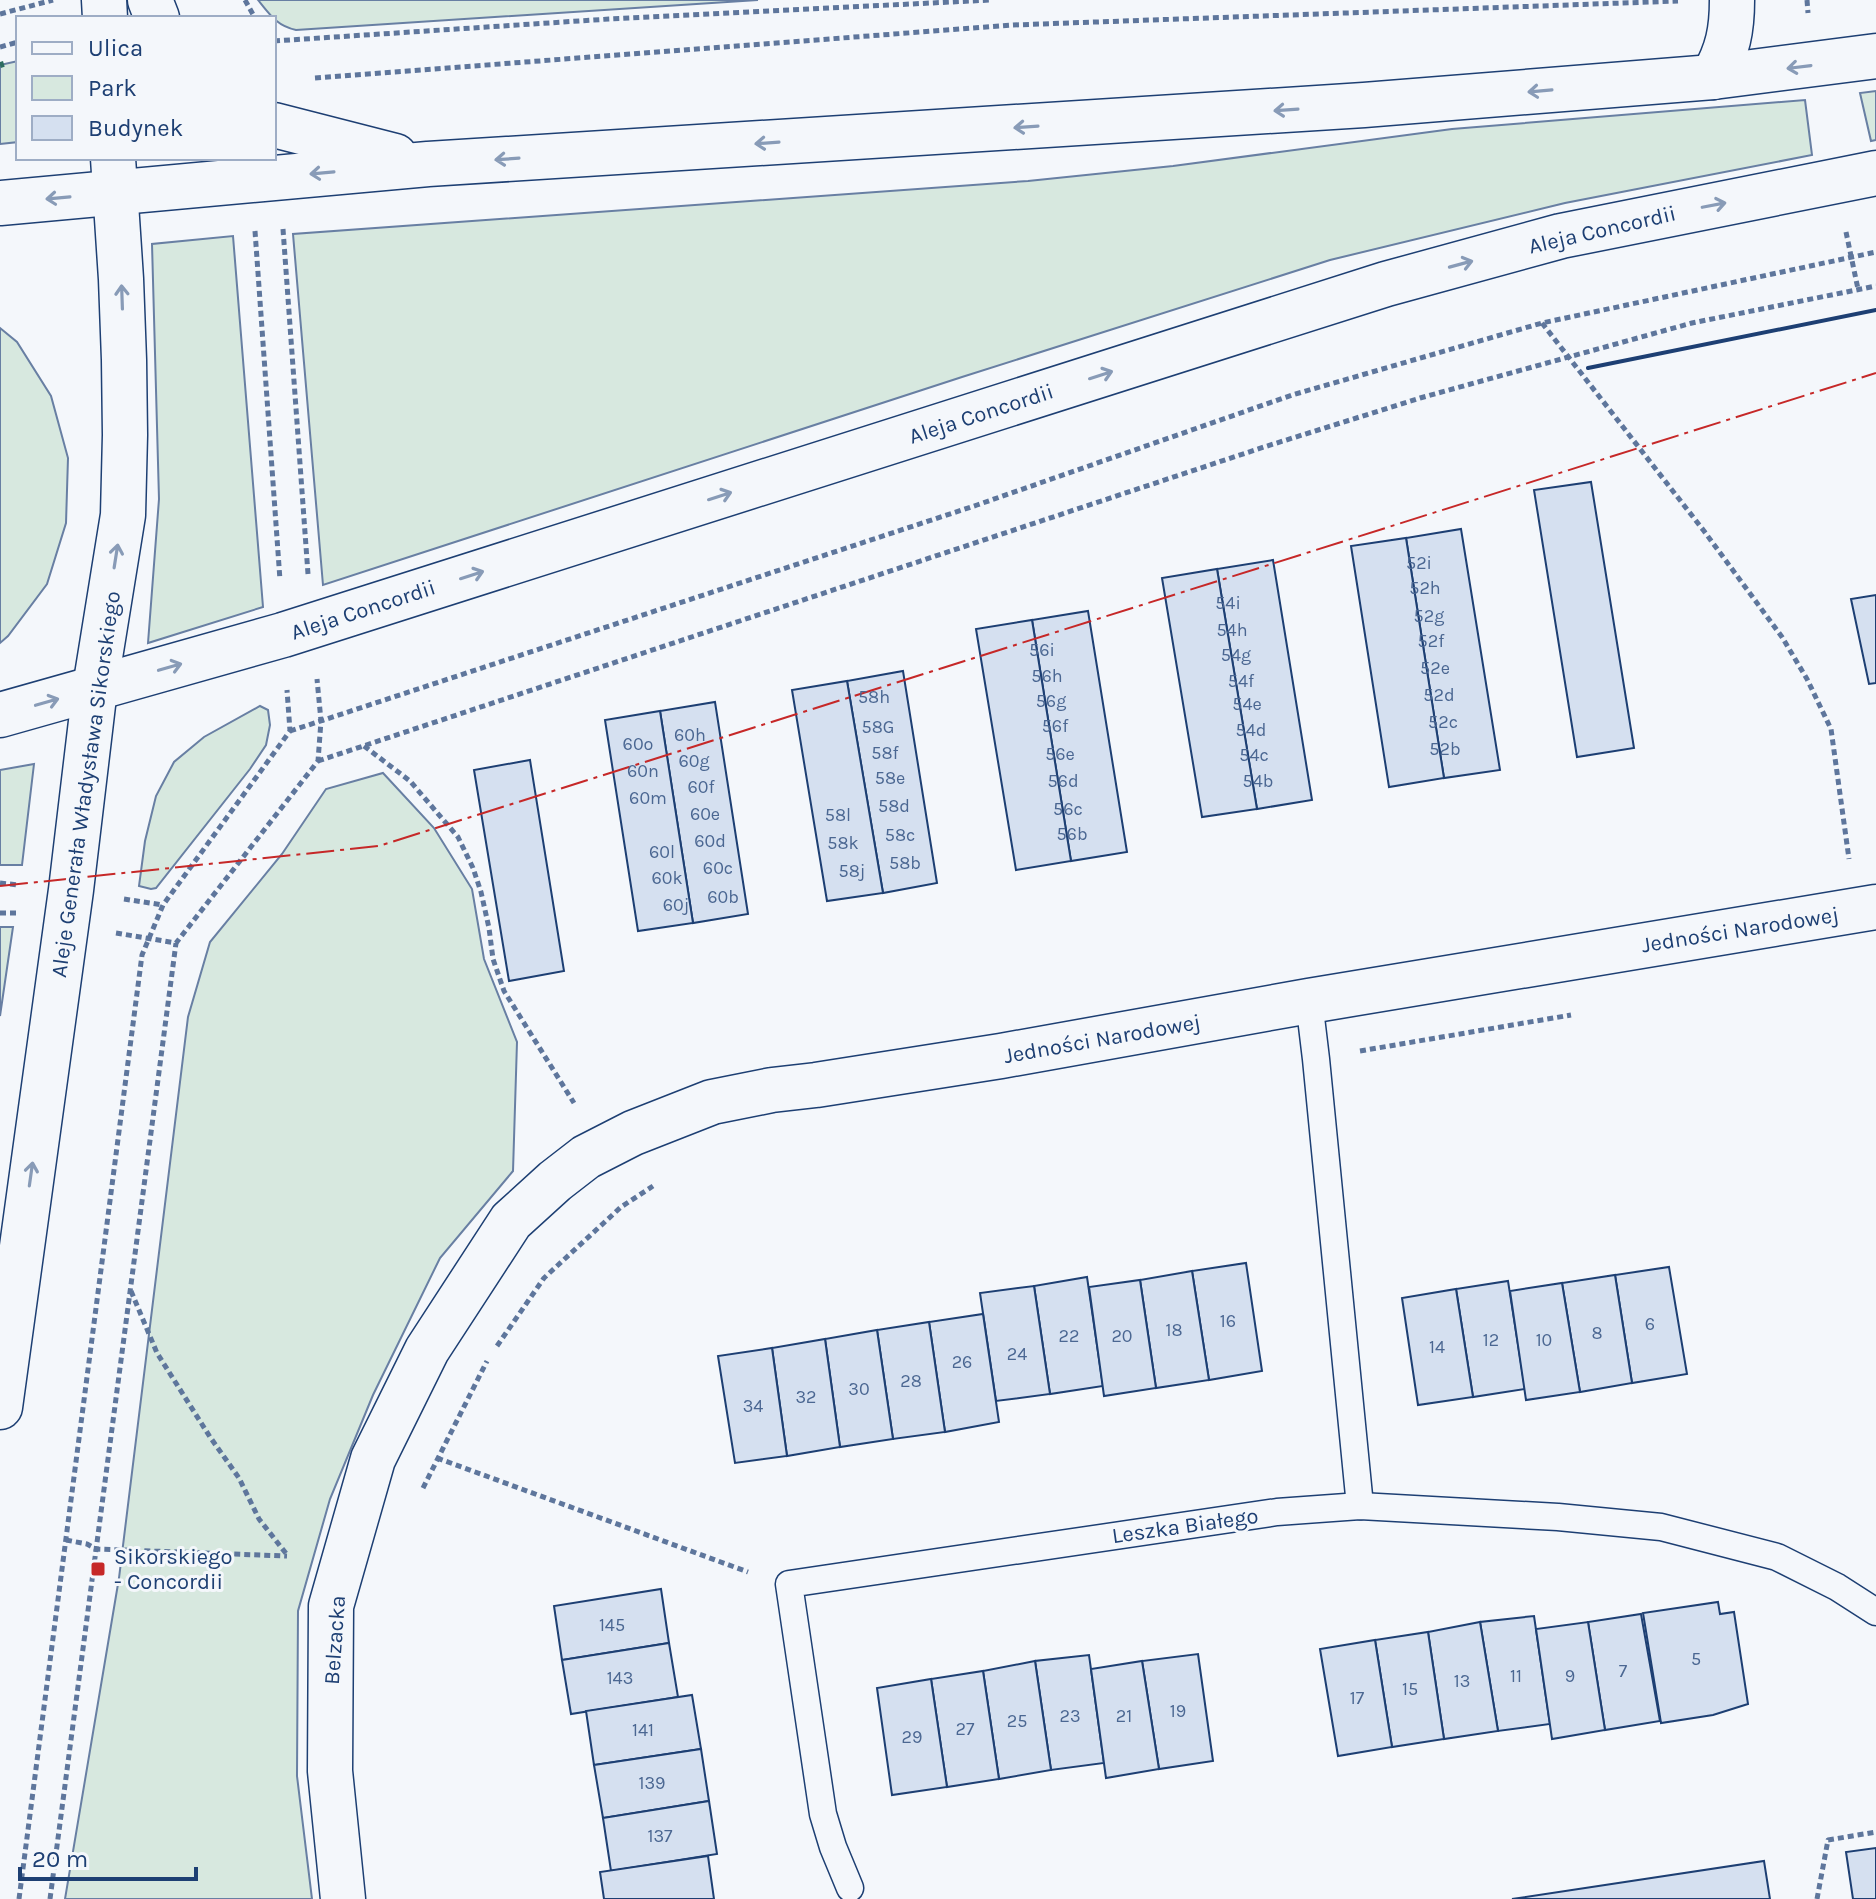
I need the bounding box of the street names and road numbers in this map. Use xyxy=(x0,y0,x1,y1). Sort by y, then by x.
street label: Aleja Concordii xyxy=(1526,200,1679,260)
street label: Aleja Concordii xyxy=(906,378,1057,450)
street label: Aleja Concordii xyxy=(288,574,439,646)
street label: Aleje Generała Władysława Sikorskiego xyxy=(46,589,126,979)
street label: Jedności Narodowej xyxy=(1640,902,1841,958)
street label: Jedności Narodowej xyxy=(1002,1009,1203,1069)
street label: Leszka Białego xyxy=(1110,1503,1260,1549)
street label: Belzacka xyxy=(319,1594,351,1686)

